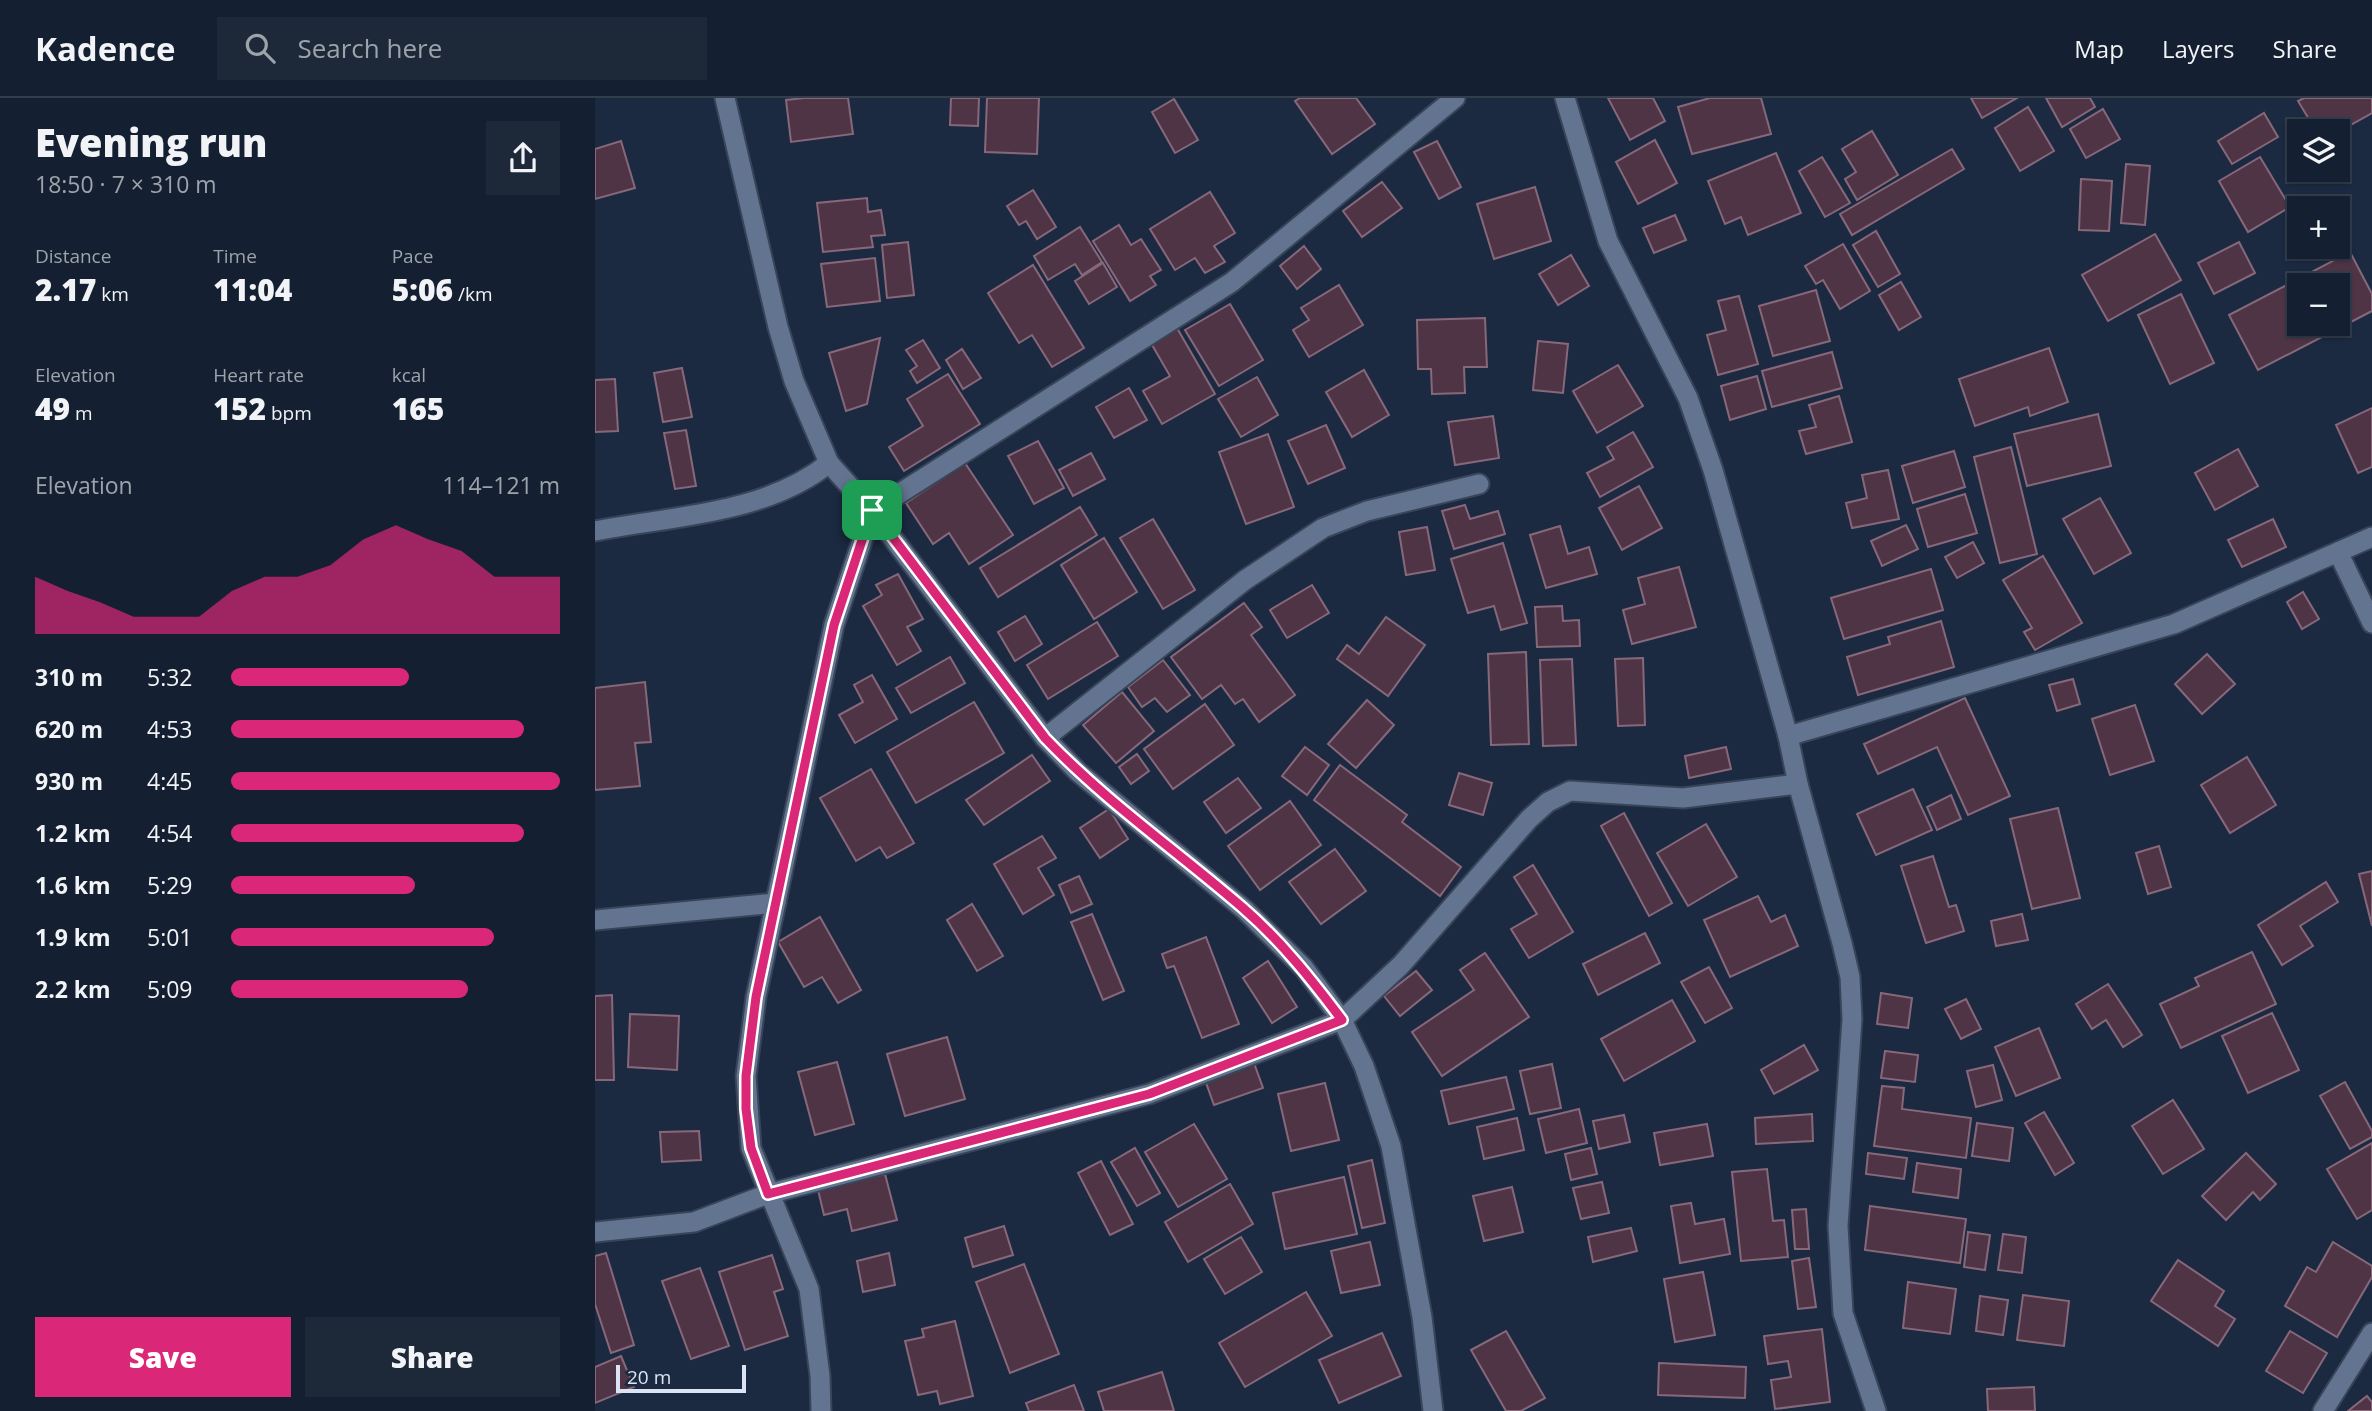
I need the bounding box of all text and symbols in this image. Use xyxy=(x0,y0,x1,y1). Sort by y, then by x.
search box xyxy=(217,17,707,80)
text: Kadence xyxy=(35,26,175,71)
icon: search xyxy=(241,29,279,67)
text: Search here xyxy=(297,30,442,66)
text: Map xyxy=(2074,32,2124,65)
text: Layers xyxy=(2162,32,2235,65)
text: Share xyxy=(2273,32,2337,65)
text: Evening run xyxy=(35,116,267,168)
map controls xyxy=(2287,119,2350,336)
button: layers xyxy=(2287,119,2350,182)
button: share xyxy=(486,121,560,195)
text: 18:50 · 7 × 310 m xyxy=(35,168,217,200)
button: + xyxy=(2287,196,2350,259)
text: Distance xyxy=(35,243,111,269)
text: Time xyxy=(213,243,257,269)
text: Pace xyxy=(392,243,433,269)
text: 2.17 xyxy=(35,269,96,310)
text: 11:04 xyxy=(213,269,292,310)
text: 5:06 xyxy=(392,269,453,310)
button: − xyxy=(2287,273,2350,336)
text: km xyxy=(96,281,129,307)
text: /km xyxy=(453,281,493,307)
text: Elevation xyxy=(35,362,116,388)
text: Heart rate xyxy=(213,362,304,388)
text: kcal xyxy=(392,362,426,388)
text: 49 xyxy=(35,388,70,429)
text: 152 xyxy=(213,388,266,429)
text: 165 xyxy=(392,388,444,429)
text: m xyxy=(70,400,93,426)
text: bpm xyxy=(266,400,312,426)
text: Elevation xyxy=(35,469,133,501)
text: 114–121 m xyxy=(442,469,560,501)
pin xyxy=(842,480,902,540)
icon: arrive xyxy=(853,491,891,529)
text: 310 m xyxy=(35,661,103,693)
text: 5:32 xyxy=(147,661,193,693)
text: 620 m xyxy=(35,713,103,745)
text: 4:53 xyxy=(147,713,193,745)
text: 930 m xyxy=(35,765,103,797)
text: 4:45 xyxy=(147,765,193,797)
text: 1.2 km xyxy=(35,817,111,849)
text: 4:54 xyxy=(147,817,193,849)
text: 1.6 km xyxy=(35,869,111,901)
text: 5:29 xyxy=(147,869,193,901)
text: 1.9 km xyxy=(35,921,111,953)
text: 5:01 xyxy=(147,921,193,953)
text: 2.2 km xyxy=(35,973,111,1005)
text: 5:09 xyxy=(147,973,193,1005)
button: Save xyxy=(35,1317,291,1397)
button: Share xyxy=(305,1317,560,1397)
scale bar xyxy=(616,1362,745,1394)
text: 20 m xyxy=(627,1364,671,1390)

